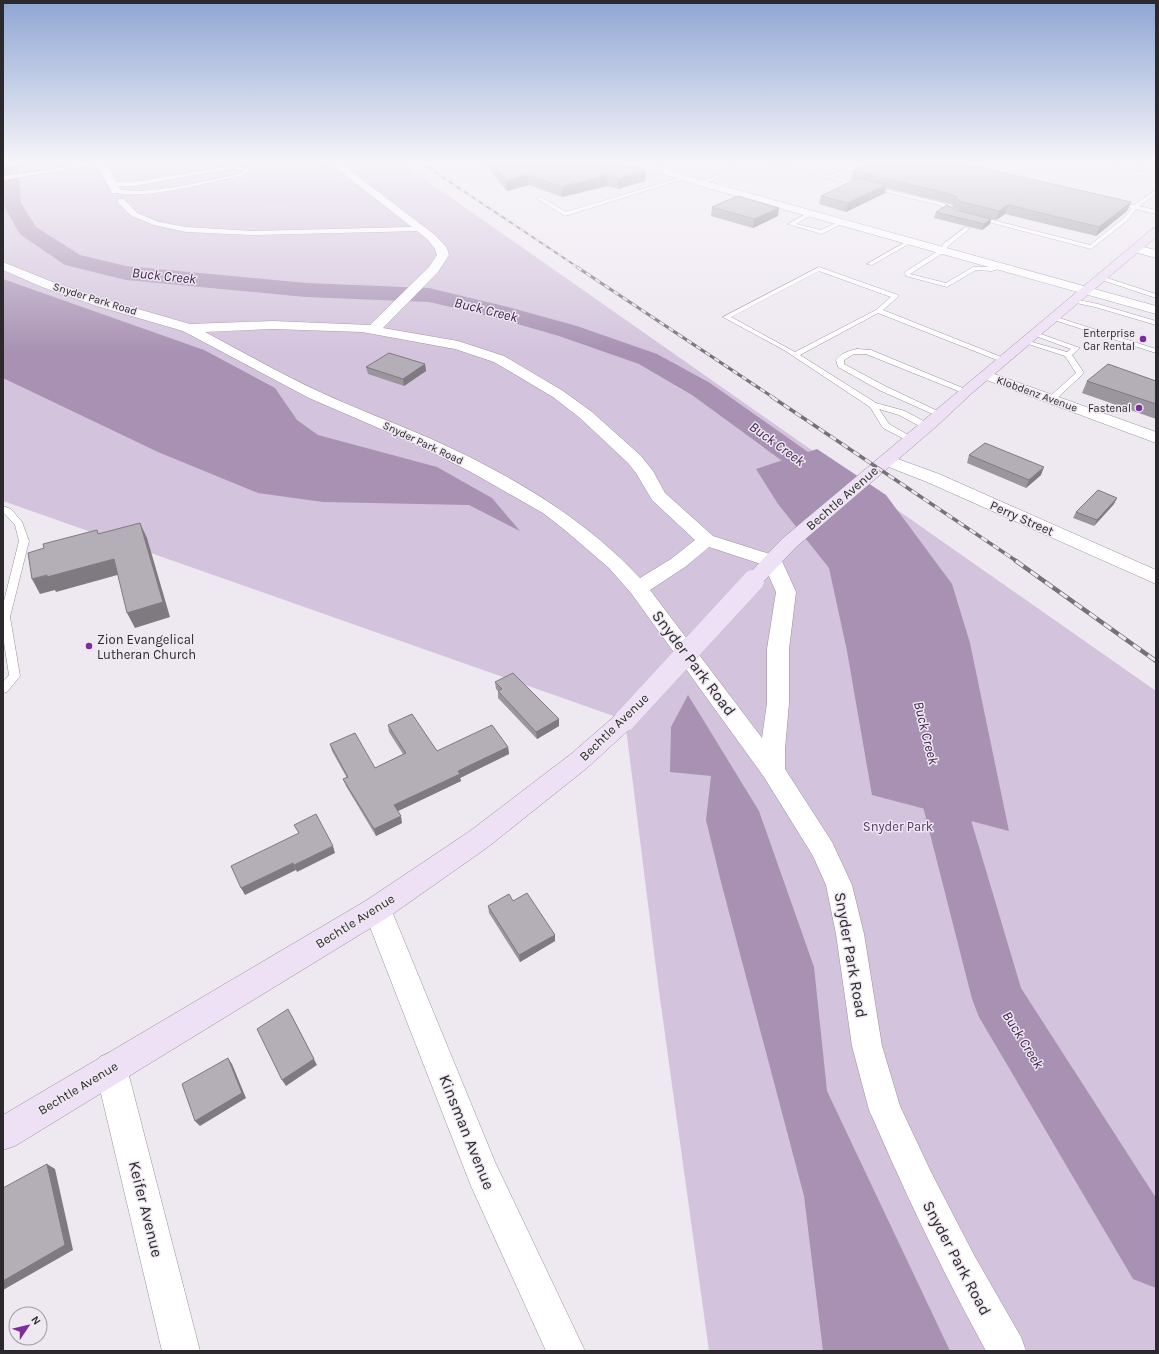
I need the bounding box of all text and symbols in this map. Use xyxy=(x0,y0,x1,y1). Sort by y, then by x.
water label: Buck Creek xyxy=(131,264,198,288)
street label: Snyder Park Road xyxy=(51,280,139,318)
water label: Buck Creek xyxy=(453,294,520,326)
place label: Enterprise Car Rental xyxy=(1083,327,1135,353)
marker: Enterprise Car Rental xyxy=(1138,334,1148,344)
street label: Klobdenz Avenue xyxy=(995,373,1080,415)
place label: Fastenal xyxy=(1088,402,1131,415)
marker: Fastenal xyxy=(1134,403,1144,413)
water label: Buck Creek xyxy=(746,418,809,470)
street label: Snyder Park Road xyxy=(381,419,465,467)
street label: Bechtle Avenue xyxy=(803,462,881,533)
street label: Perry Street xyxy=(988,497,1056,539)
street label: Snyder Park Road xyxy=(648,607,740,719)
place label: Zion Evangelical Lutheran Church xyxy=(97,632,196,662)
marker: Zion Evangelical Lutheran Church xyxy=(84,641,94,651)
street label: Bechtle Avenue xyxy=(576,690,652,764)
water label: Buck Creek xyxy=(910,700,942,767)
park label: Snyder Park xyxy=(863,819,933,834)
street label: Bechtle Avenue xyxy=(313,891,398,951)
street label: Snyder Park Road xyxy=(831,891,871,1019)
water label: Buck Creek xyxy=(999,1008,1048,1073)
street label: Bechtle Avenue xyxy=(35,1058,121,1118)
street label: Kinsman Avenue xyxy=(435,1072,499,1192)
street label: Keifer Avenue xyxy=(125,1159,167,1259)
street label: Snyder Park Road xyxy=(919,1197,995,1319)
north arrow xyxy=(8,1306,48,1346)
text: N xyxy=(28,1314,43,1328)

